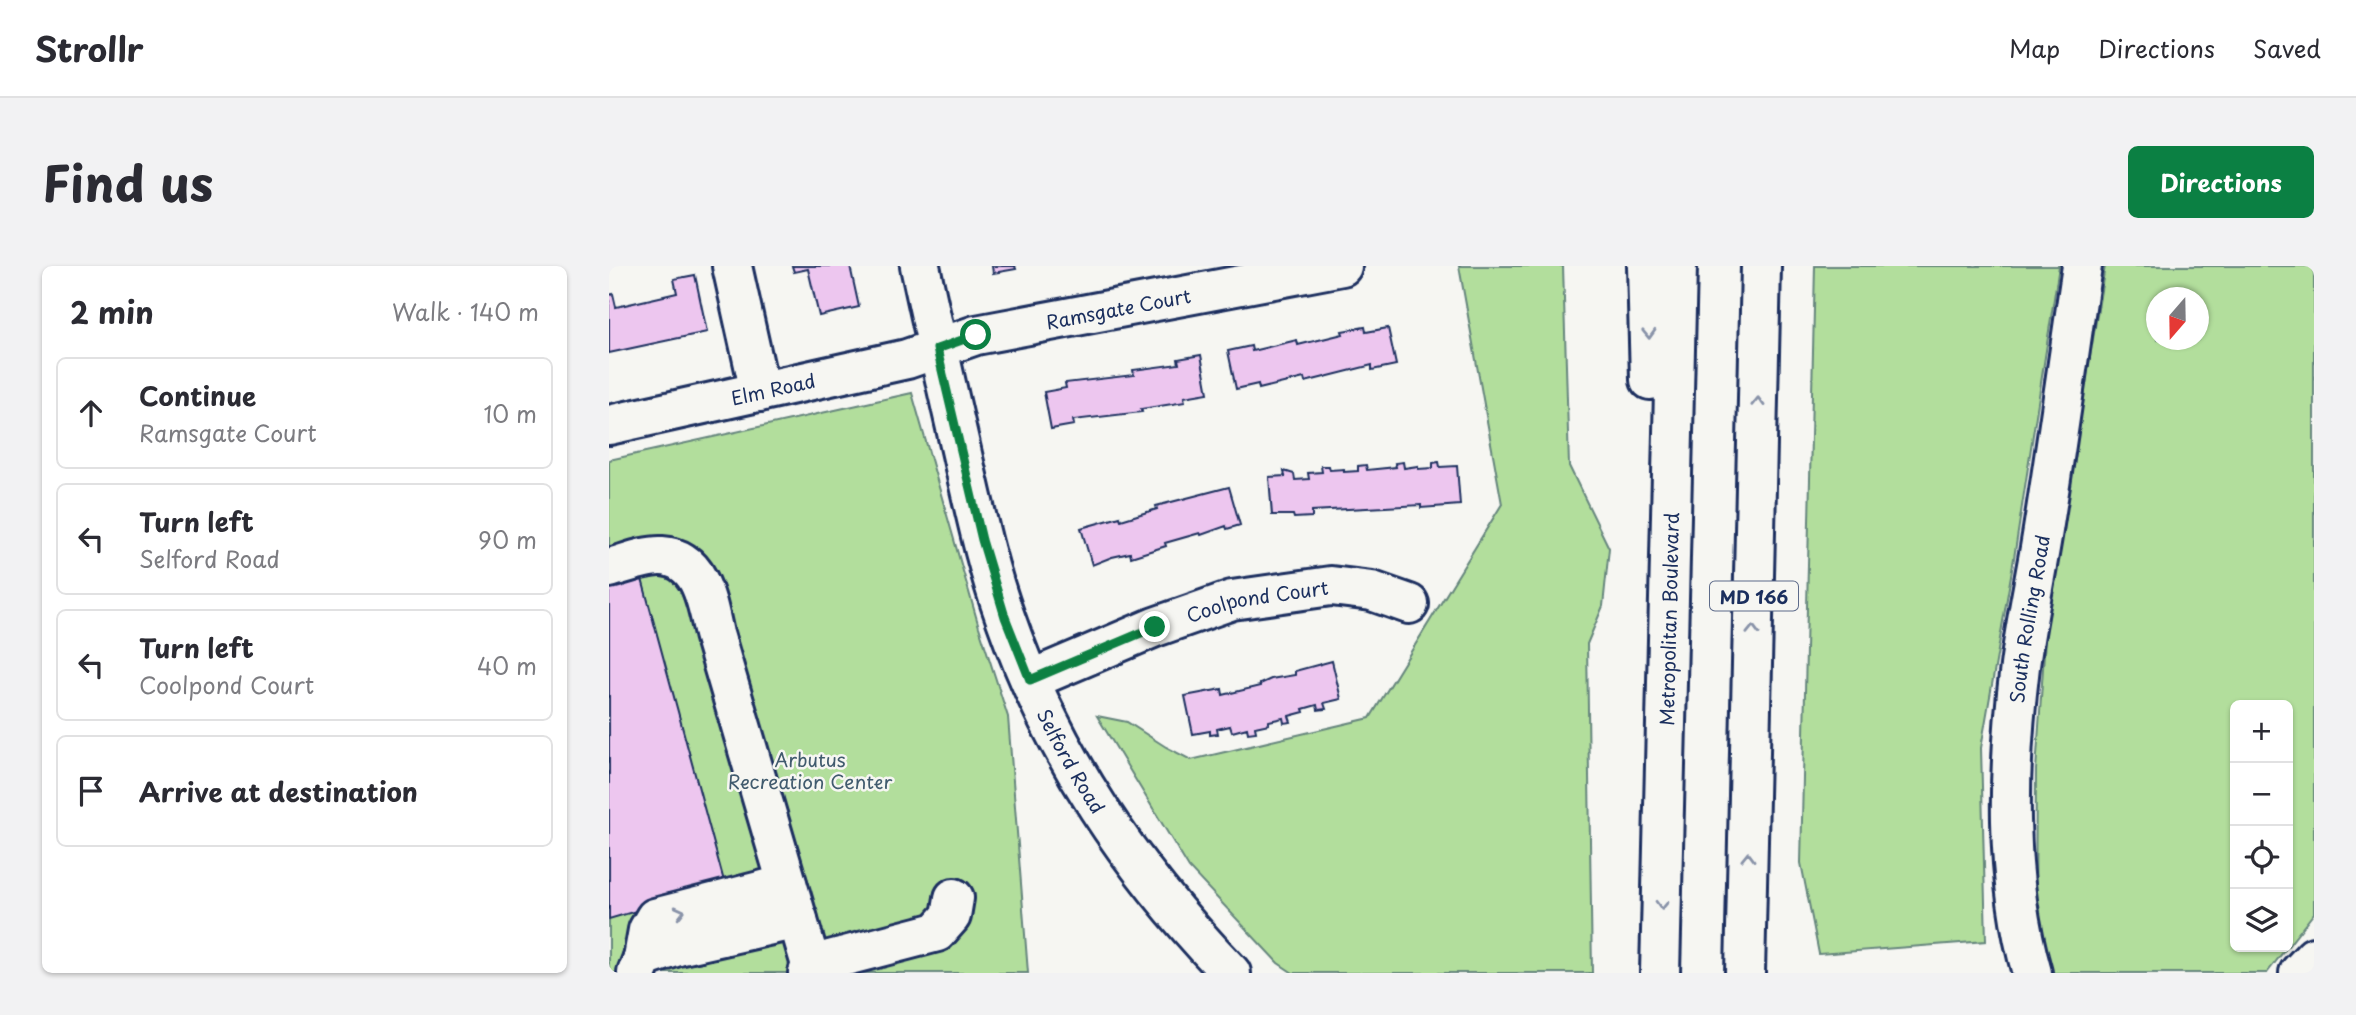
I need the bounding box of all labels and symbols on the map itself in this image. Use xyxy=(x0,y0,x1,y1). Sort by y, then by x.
street label: Ramsgate Court xyxy=(1044,281,1193,336)
north arrow xyxy=(2146,287,2209,350)
route start xyxy=(960,319,991,350)
one-way arrow xyxy=(1641,329,1656,340)
street label: Elm Road xyxy=(728,366,818,412)
one-way arrow xyxy=(1750,396,1766,407)
street label: Metropolitan Boulevard xyxy=(1652,512,1685,726)
street label: South Rolling Road xyxy=(2002,533,2056,704)
street label: Coolpond Court xyxy=(1182,573,1330,629)
road number: MD 166 xyxy=(1710,582,1798,610)
route end xyxy=(1139,611,1170,642)
one-way arrow xyxy=(1745,624,1761,634)
street label: Selford Road xyxy=(1031,704,1112,819)
park label: Arbutus Recreation Center xyxy=(728,745,892,795)
one-way arrow xyxy=(1740,851,1755,862)
one-way arrow xyxy=(1654,900,1670,911)
one-way arrow xyxy=(673,906,685,920)

